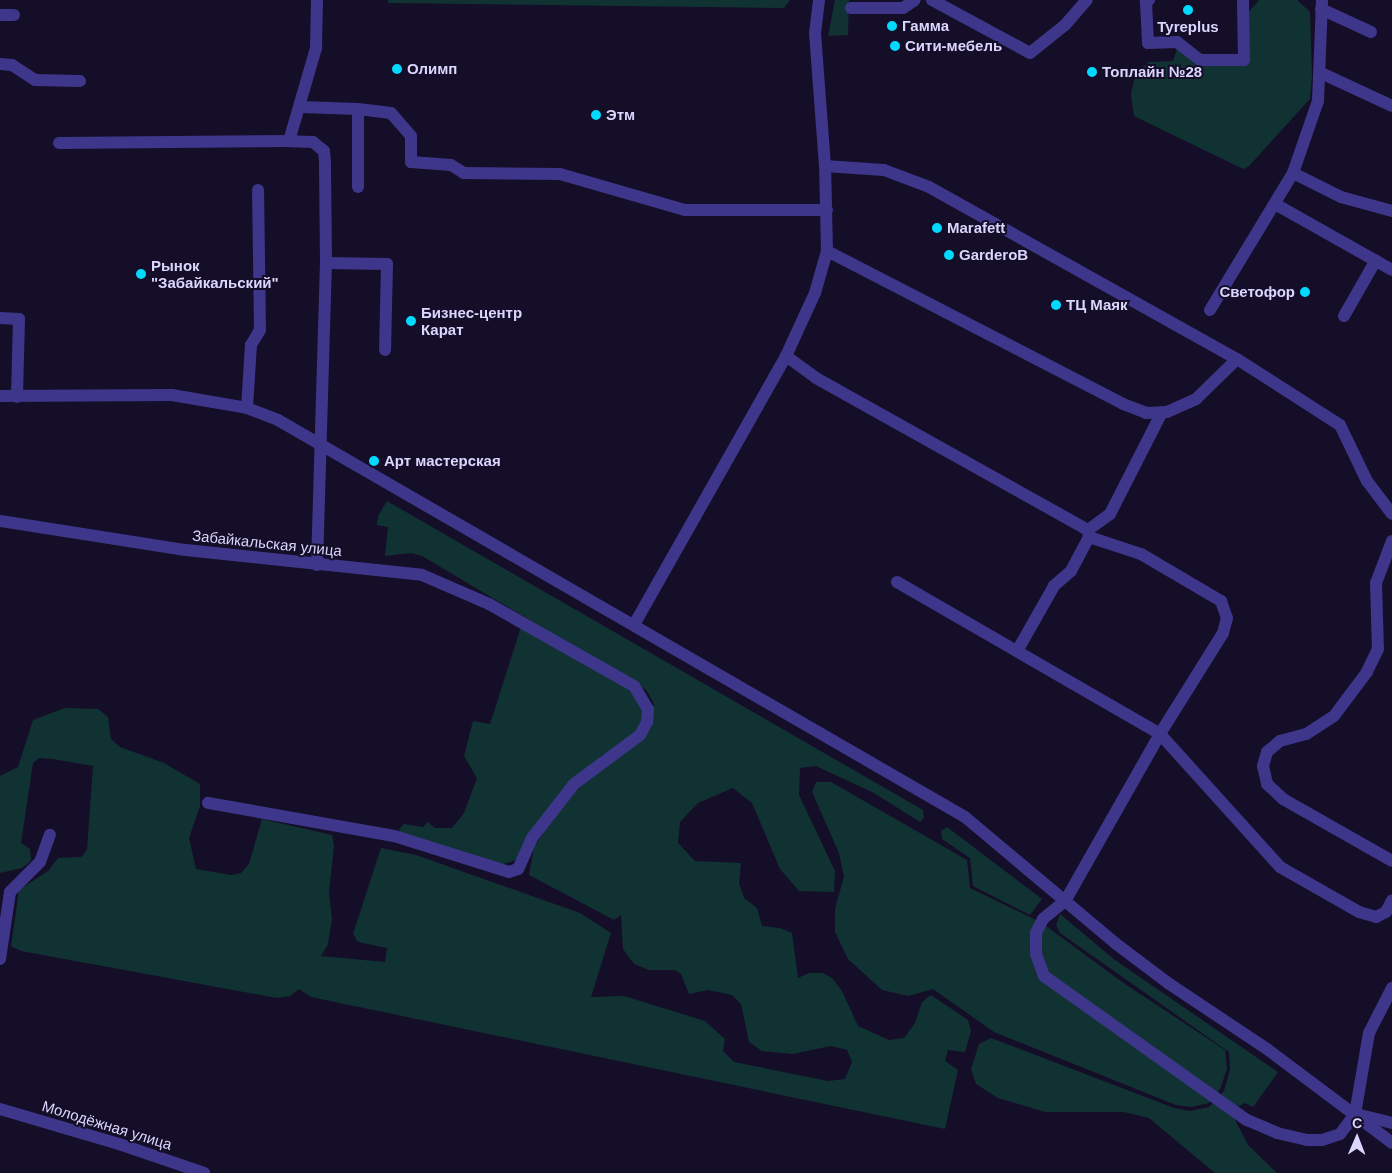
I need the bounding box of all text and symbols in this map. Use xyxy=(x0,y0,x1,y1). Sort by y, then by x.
marker: Tyreplus xyxy=(1182,4,1194,16)
place label: Гамма xyxy=(902,17,949,35)
place label: Tyreplus xyxy=(1157,18,1219,36)
marker: Гамма xyxy=(886,20,898,32)
place label: Сити-мебель xyxy=(905,37,1002,55)
marker: Сити-мебель xyxy=(889,40,901,52)
place label: Олимп xyxy=(407,60,457,78)
marker: Олимп xyxy=(391,63,403,75)
place label: Топлайн №28 xyxy=(1102,63,1202,81)
marker: Топлайн №28 xyxy=(1086,66,1098,78)
place label: Этм xyxy=(606,106,635,124)
marker: Этм xyxy=(590,109,602,121)
place label: Marafett xyxy=(947,219,1005,237)
marker: Marafett xyxy=(931,222,943,234)
place label: GarderoB xyxy=(959,246,1028,264)
marker: GarderoB xyxy=(943,249,955,261)
place label: Рынок "Забайкальский" xyxy=(151,256,279,291)
marker: Рынок "Забайкальский" xyxy=(135,268,147,280)
place label: Светофор xyxy=(1219,283,1295,301)
marker: Светофор xyxy=(1299,286,1311,298)
place label: ТЦ Маяк xyxy=(1066,296,1128,314)
marker: ТЦ Маяк xyxy=(1050,299,1062,311)
place label: Бизнес-центр Карат xyxy=(421,303,522,338)
marker: Бизнес-центр Карат xyxy=(405,315,417,327)
place label: Арт мастерская xyxy=(384,452,501,470)
marker: Арт мастерская xyxy=(368,455,380,467)
street label: Забайкальская улица xyxy=(191,526,343,560)
street label: Молодёжная улица xyxy=(40,1097,174,1153)
north arrow xyxy=(1332,1113,1382,1163)
text: С xyxy=(1352,1115,1362,1131)

